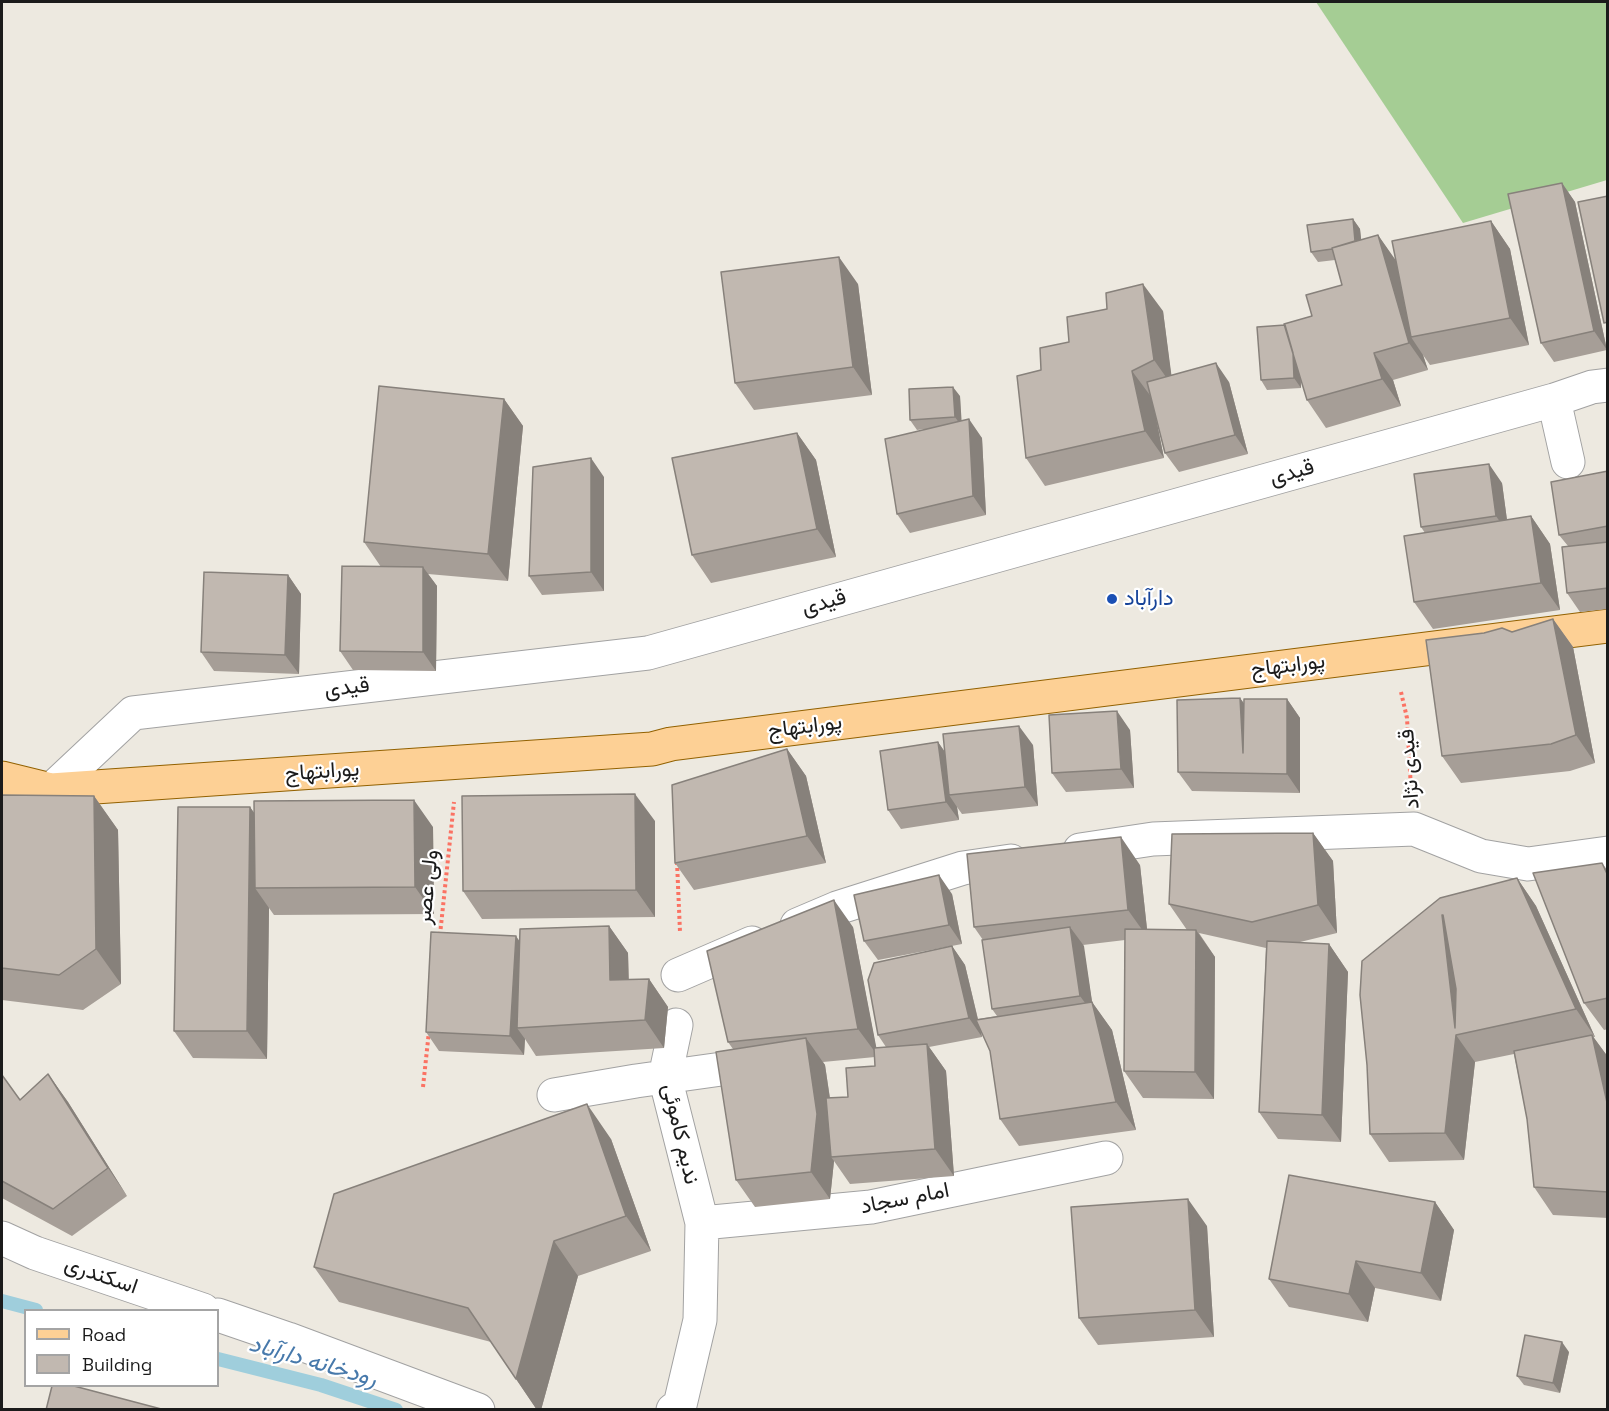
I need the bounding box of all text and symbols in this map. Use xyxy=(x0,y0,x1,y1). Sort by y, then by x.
street label: قیدی xyxy=(1267,454,1317,492)
street label: قیدی xyxy=(799,584,849,622)
place label: دارآباد xyxy=(1124,586,1174,612)
marker: دارآباد xyxy=(1105,592,1119,606)
street label: پورابتهاج xyxy=(1249,648,1327,684)
street label: قیدی xyxy=(323,672,371,704)
street label: پورابتهاج xyxy=(766,709,844,745)
street label: قیدی نژاد xyxy=(1394,728,1426,810)
street label: پورابتهاج xyxy=(284,756,360,788)
street label: ولی عصر xyxy=(411,848,445,926)
street label: ندیم کاموئی xyxy=(656,1081,704,1187)
street label: امام سجاد xyxy=(858,1177,952,1221)
street label: اسکندری xyxy=(61,1251,141,1301)
legend xyxy=(24,1309,219,1387)
text: Road xyxy=(82,1323,126,1346)
water label: رودخانه دارآباد xyxy=(246,1330,380,1394)
text: Building xyxy=(82,1353,152,1376)

